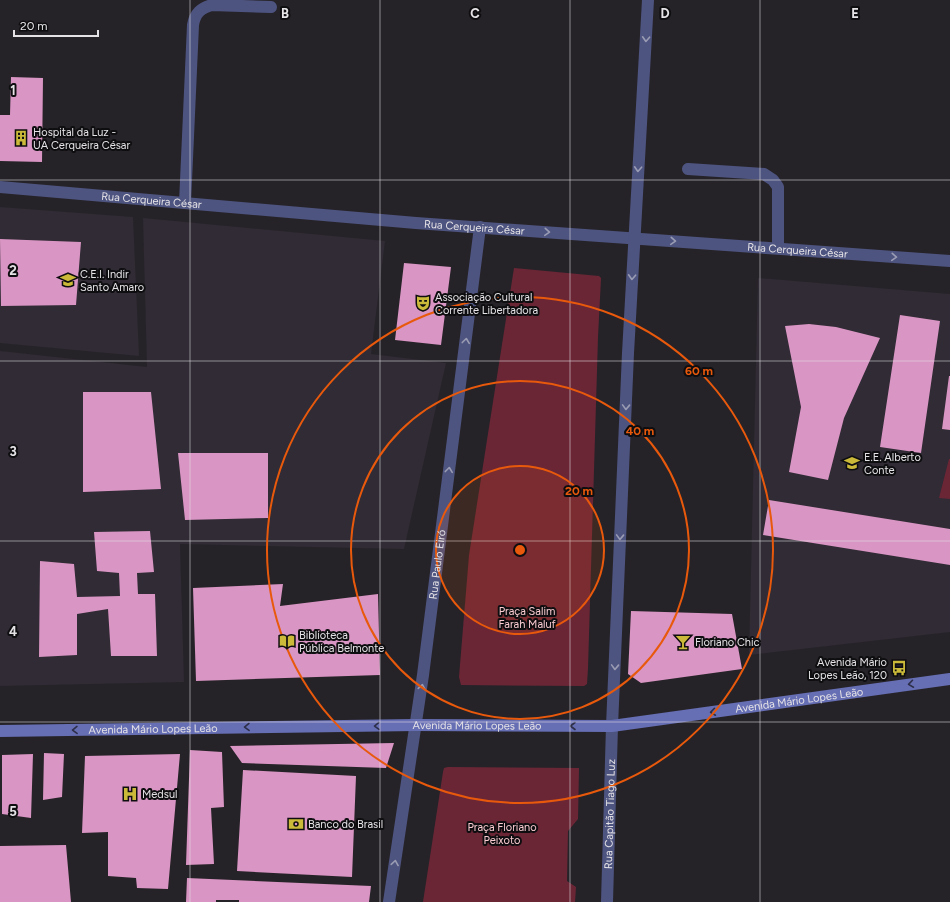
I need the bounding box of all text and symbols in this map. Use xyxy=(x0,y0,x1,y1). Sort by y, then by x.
text: B xyxy=(281,6,289,21)
text: C xyxy=(470,6,480,21)
text: D xyxy=(660,6,670,21)
text: E xyxy=(851,6,859,21)
scale bar xyxy=(14,12,98,38)
text: 20 m xyxy=(20,19,48,33)
one-way arrow xyxy=(641,36,650,42)
text: 1 xyxy=(10,83,16,98)
place label: Hospital da Luz - UA Cerqueira César xyxy=(33,126,130,152)
building icon: Hospital da Luz - UA Cerqueira César xyxy=(12,129,30,147)
one-way arrow xyxy=(634,166,642,172)
street label: Rua Cerqueira César xyxy=(101,190,202,211)
street label: Rua Cerqueira César xyxy=(424,218,525,238)
one-way arrow xyxy=(544,228,550,237)
one-way arrow xyxy=(670,236,676,245)
street label: Rua Cerqueira César xyxy=(747,241,848,261)
one-way arrow xyxy=(891,252,897,261)
text: 2 xyxy=(9,263,17,278)
place label: C.E.I. Indir Santo Amaro xyxy=(80,268,144,294)
school or university icon: C.E.I. Indir Santo Amaro xyxy=(59,271,77,289)
one-way arrow xyxy=(628,274,636,280)
place label: Associação Cultural Corrente Libertadora xyxy=(435,291,538,317)
theatre icon: Associação Cultural Corrente Libertadora xyxy=(414,294,432,312)
one-way arrow xyxy=(461,338,470,344)
text: 60 m xyxy=(685,364,713,378)
one-way arrow xyxy=(621,404,630,410)
text: 40 m xyxy=(626,424,654,438)
text: 3 xyxy=(9,444,17,459)
place label: E.E. Alberto Conte xyxy=(864,451,921,477)
school or university icon: E.E. Alberto Conte xyxy=(843,454,861,472)
one-way arrow xyxy=(444,467,453,473)
text: 20 m xyxy=(565,484,593,498)
street label: Rua Paulo Eiró xyxy=(427,529,448,600)
one-way arrow xyxy=(616,534,625,540)
centre of rings xyxy=(513,543,527,557)
park label: Praça Salim Farah Maluf xyxy=(498,605,557,631)
text: 4 xyxy=(9,624,17,639)
place label: Biblioteca Pública Belmonte xyxy=(299,629,384,655)
library icon: Biblioteca Pública Belmonte xyxy=(278,632,296,650)
bar icon: Floriano Chic xyxy=(674,633,692,651)
place label: Floriano Chic xyxy=(695,636,760,649)
place label: Avenida Mário Lopes Leão, 120 xyxy=(808,656,887,682)
bus stop icon: Avenida Mário Lopes Leão, 120 xyxy=(890,659,908,677)
one-way arrow xyxy=(611,664,619,670)
one-way arrow xyxy=(908,679,914,688)
one-way arrow xyxy=(417,684,426,690)
street label: Avenida Mário Lopes Leão xyxy=(734,685,864,716)
one-way arrow xyxy=(710,707,716,716)
street label: Avenida Mário Lopes Leão xyxy=(412,719,541,733)
one-way arrow xyxy=(374,721,380,730)
street label: Avenida Mário Lopes Leão xyxy=(88,722,218,737)
one-way arrow xyxy=(570,722,576,730)
one-way arrow xyxy=(244,723,250,732)
one-way arrow xyxy=(72,726,78,734)
street label: Rua Capitão Tiago Luz xyxy=(602,759,618,869)
hospital icon: Medsul xyxy=(121,785,139,803)
place label: Medsul xyxy=(142,788,177,801)
text: 5 xyxy=(9,804,17,819)
bank icon: Banco do Brasil xyxy=(287,815,305,833)
place label: Banco do Brasil xyxy=(308,818,383,831)
park label: Praça Floriano Peixoto xyxy=(467,821,537,847)
one-way arrow xyxy=(390,860,399,867)

